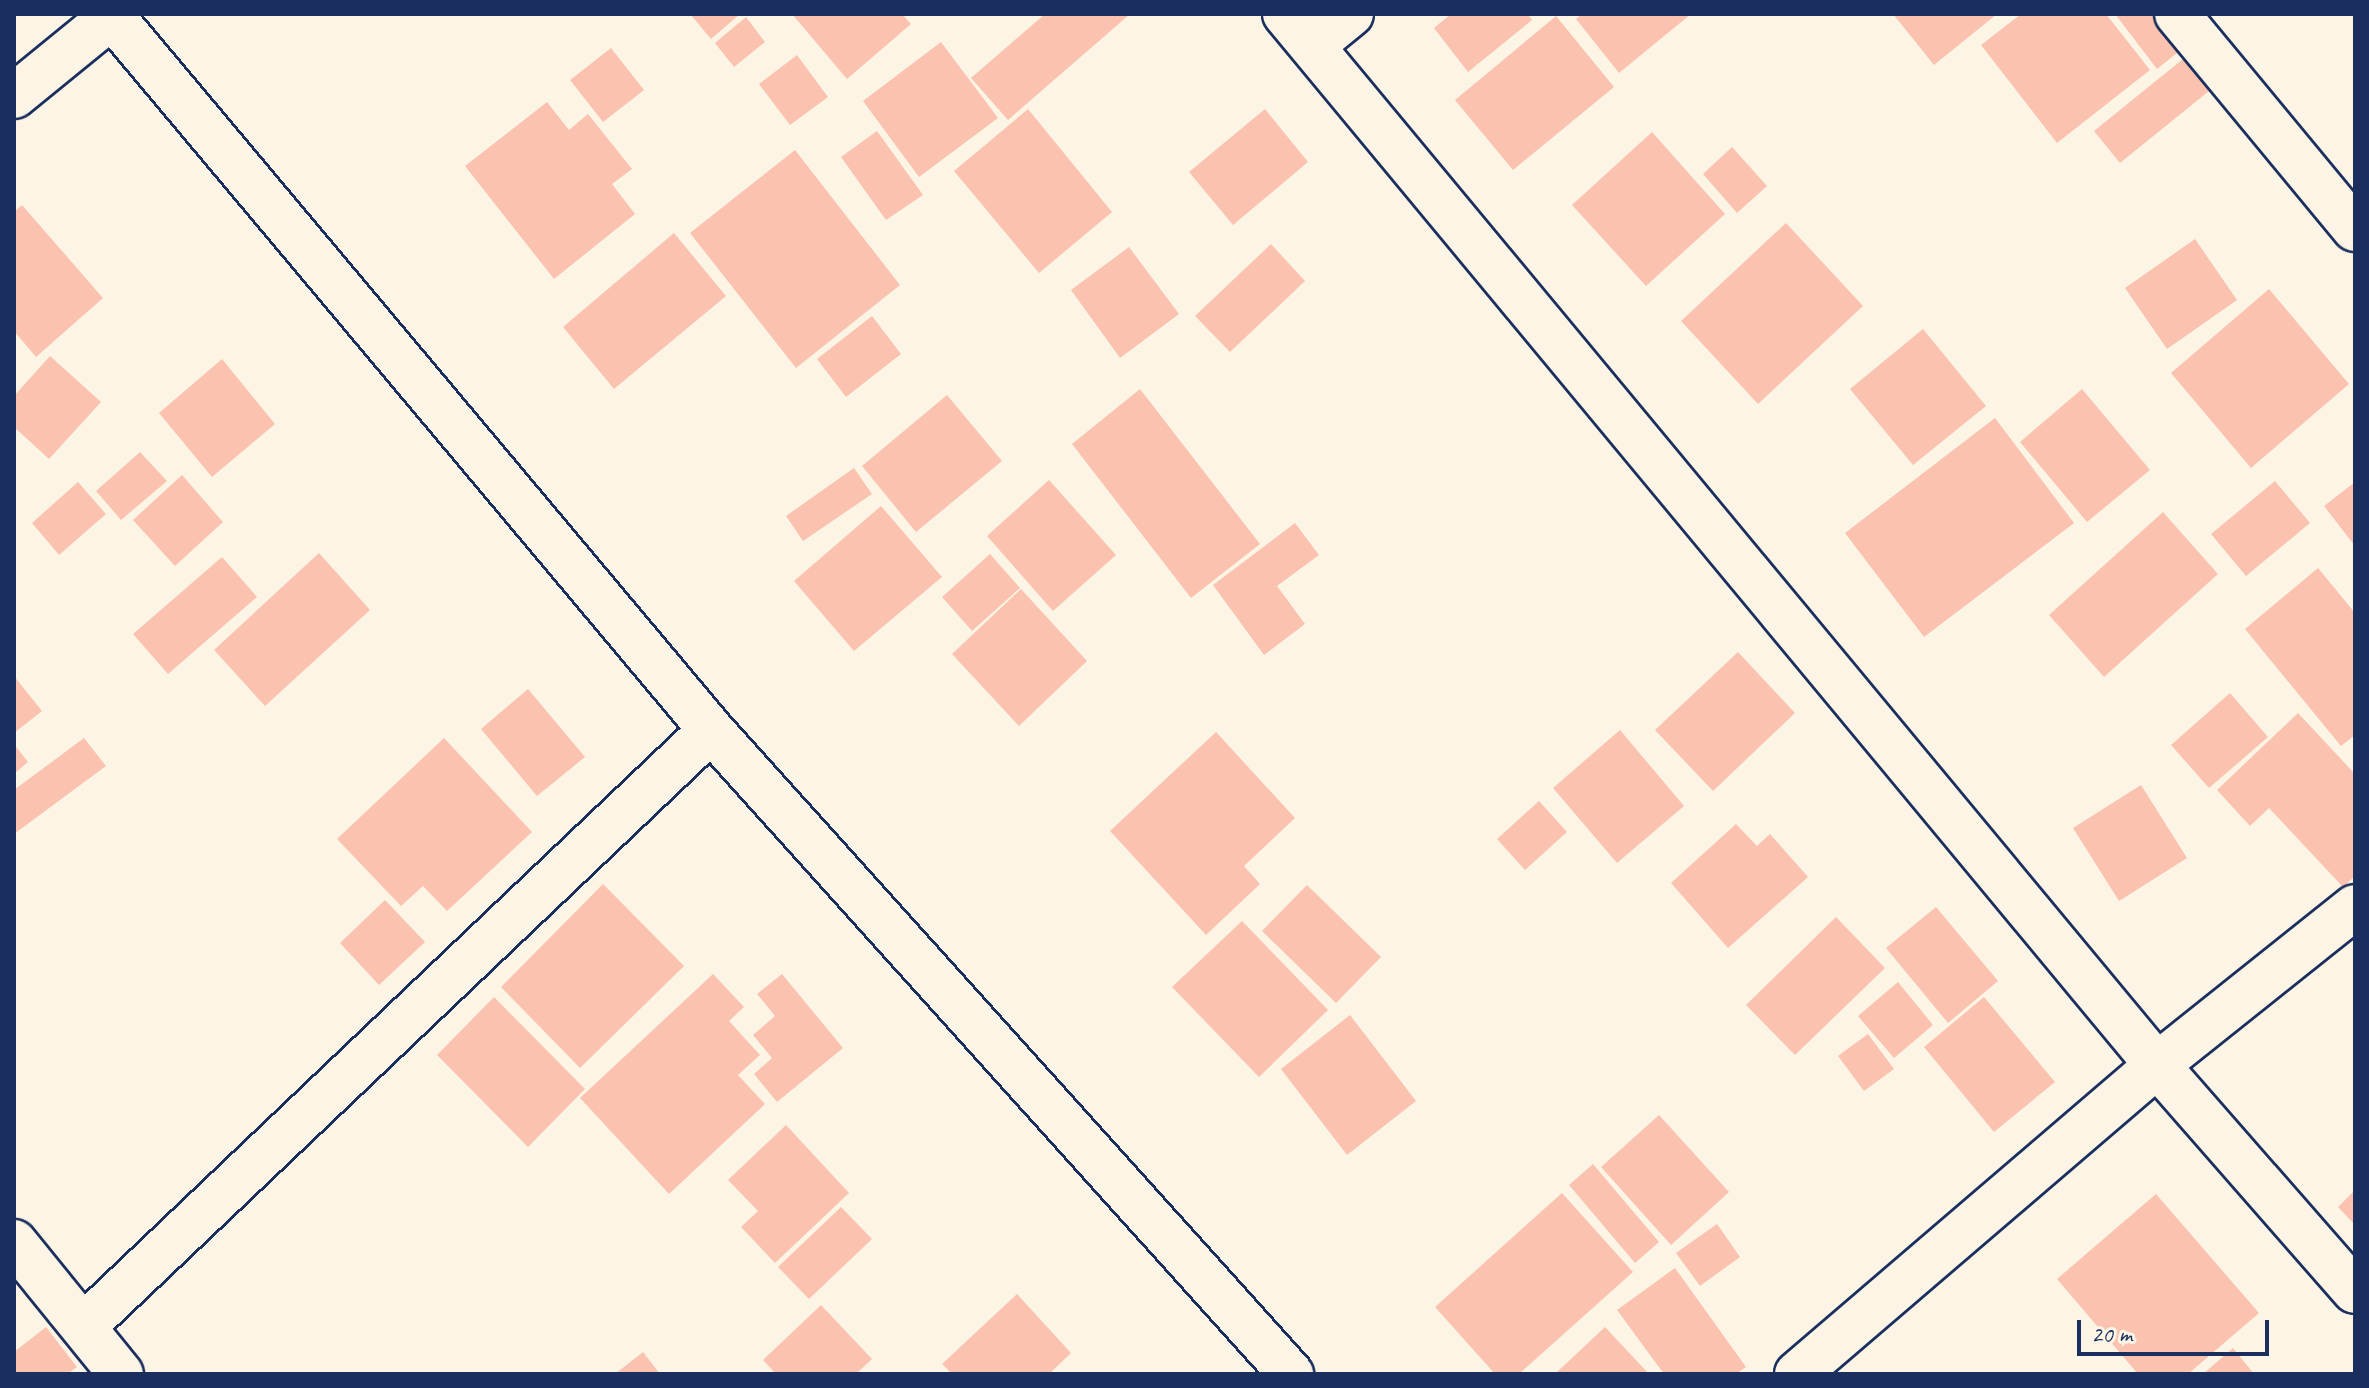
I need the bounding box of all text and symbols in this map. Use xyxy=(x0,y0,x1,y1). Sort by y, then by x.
scale bar xyxy=(2081,1304,2273,1354)
text: 20 m xyxy=(2091,1319,2132,1349)

